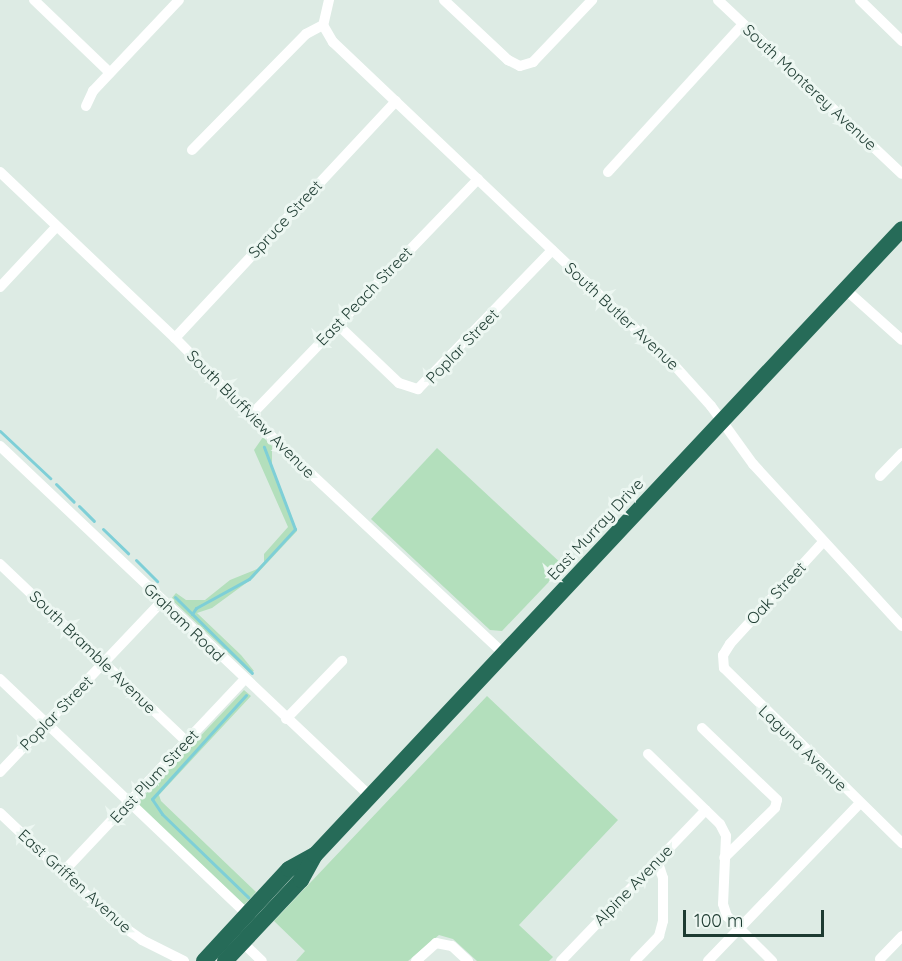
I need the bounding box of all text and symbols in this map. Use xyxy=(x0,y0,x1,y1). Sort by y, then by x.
street label: South Monterey Avenue xyxy=(739,20,881,154)
street label: Spruce Street xyxy=(244,176,326,262)
street label: East Peach Street xyxy=(312,243,416,349)
street label: South Butler Avenue xyxy=(561,258,683,374)
street label: Poplar Street xyxy=(422,305,502,387)
street label: South Bluffview Avenue xyxy=(183,346,319,482)
street label: East Murray Drive xyxy=(543,474,647,584)
street label: Oak Street xyxy=(742,558,810,628)
street label: Graham Road xyxy=(140,579,228,665)
street label: South Bramble Avenue xyxy=(26,587,160,717)
street label: Poplar Street xyxy=(16,672,96,754)
street label: Laguna Avenue xyxy=(755,701,851,795)
street label: East Plum Street xyxy=(106,725,202,827)
street label: East Griffen Avenue xyxy=(14,825,136,937)
street label: Alpine Avenue xyxy=(590,841,676,929)
scale bar xyxy=(686,898,827,936)
text: 100 m xyxy=(694,909,743,932)

